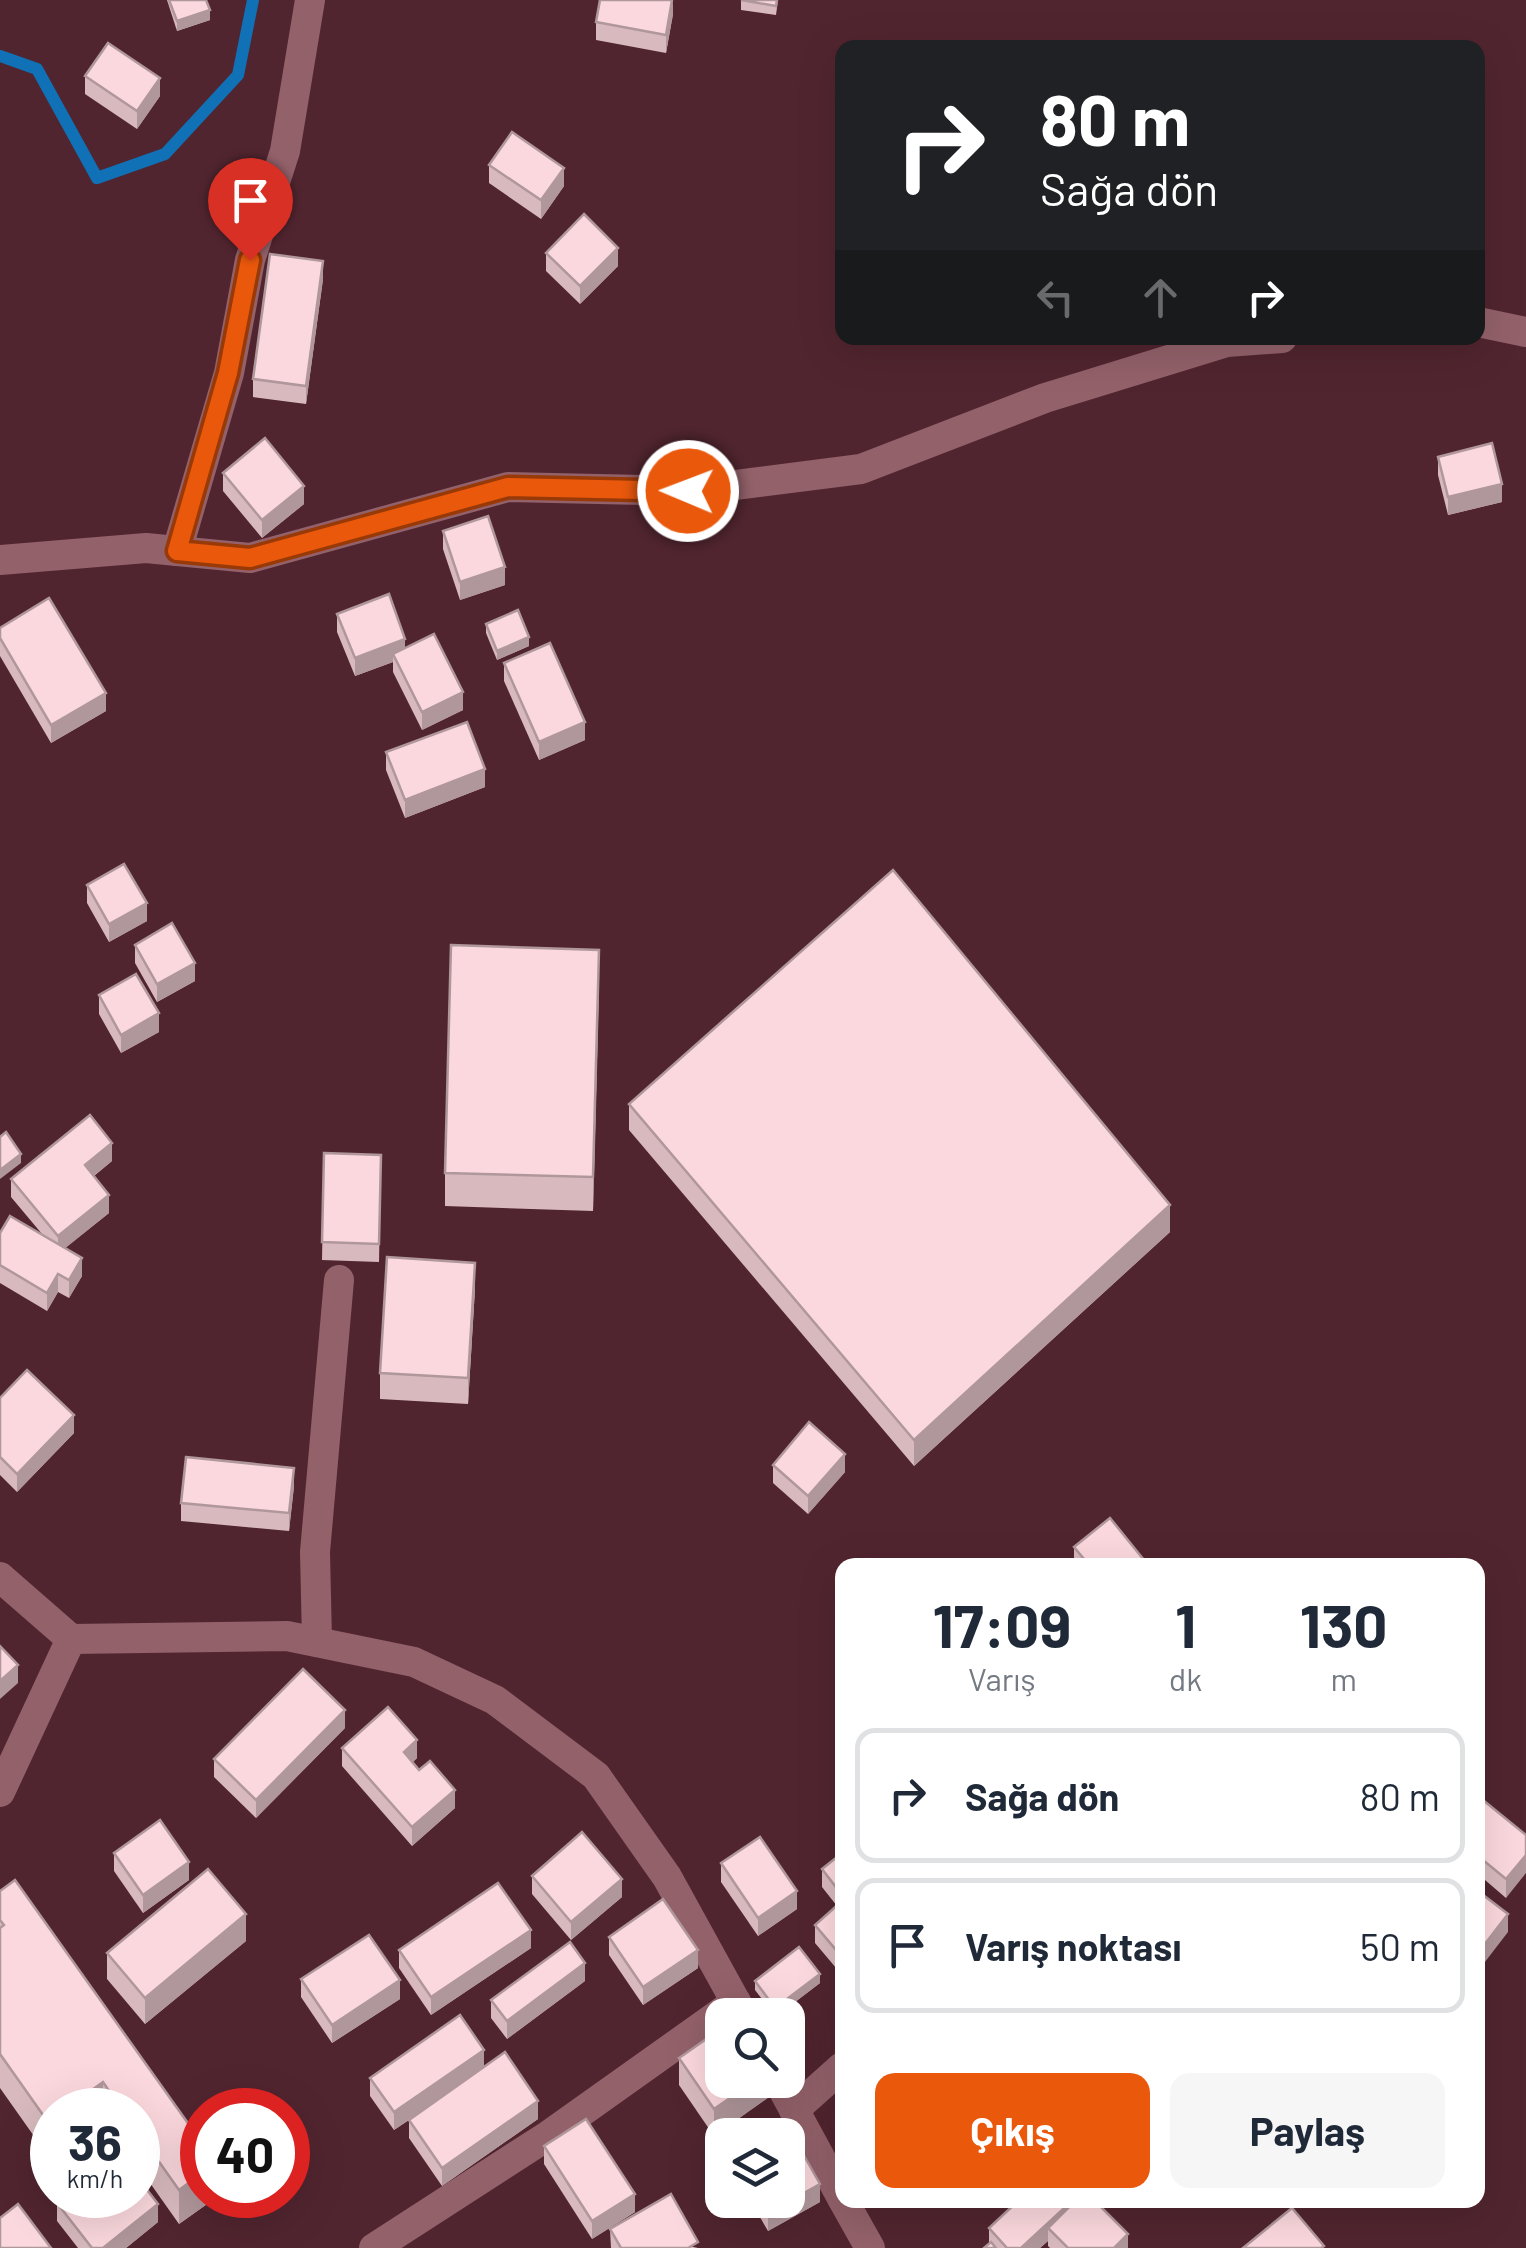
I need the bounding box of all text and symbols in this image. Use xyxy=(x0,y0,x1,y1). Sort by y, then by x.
text: 80 m xyxy=(1040,76,1190,160)
icon: right xyxy=(875,80,1005,210)
pin xyxy=(208,158,293,261)
text: Sağa dön xyxy=(1040,161,1218,215)
icon: arrive xyxy=(223,173,278,228)
icon: left xyxy=(1028,270,1083,325)
icon: ahead xyxy=(1133,270,1188,325)
icon: right xyxy=(1238,270,1293,325)
position arrow xyxy=(636,439,740,543)
text: 17:09 xyxy=(932,1588,1071,1660)
text: 1 xyxy=(1175,1588,1196,1660)
text: 130 xyxy=(1300,1588,1388,1660)
text: Varış xyxy=(968,1659,1036,1697)
text: dk xyxy=(1169,1659,1202,1697)
text: m xyxy=(1330,1659,1357,1697)
icon: right xyxy=(880,1768,935,1823)
text: Sağa dön xyxy=(965,1773,1119,1819)
text: 80 m xyxy=(1360,1773,1440,1819)
icon: arrive xyxy=(880,1918,935,1973)
text: Varış noktası xyxy=(965,1923,1181,1969)
text: 50 m xyxy=(1360,1923,1440,1969)
map controls xyxy=(705,1998,805,2218)
button: search xyxy=(705,1998,805,2098)
button: Çıkış xyxy=(875,2073,1150,2188)
button: Paylaş xyxy=(1170,2073,1445,2188)
speed limit sign: 40 xyxy=(180,2088,310,2218)
text: 36 xyxy=(68,2111,122,2171)
button: layers xyxy=(705,2118,805,2218)
text: km/h xyxy=(67,2163,123,2193)

